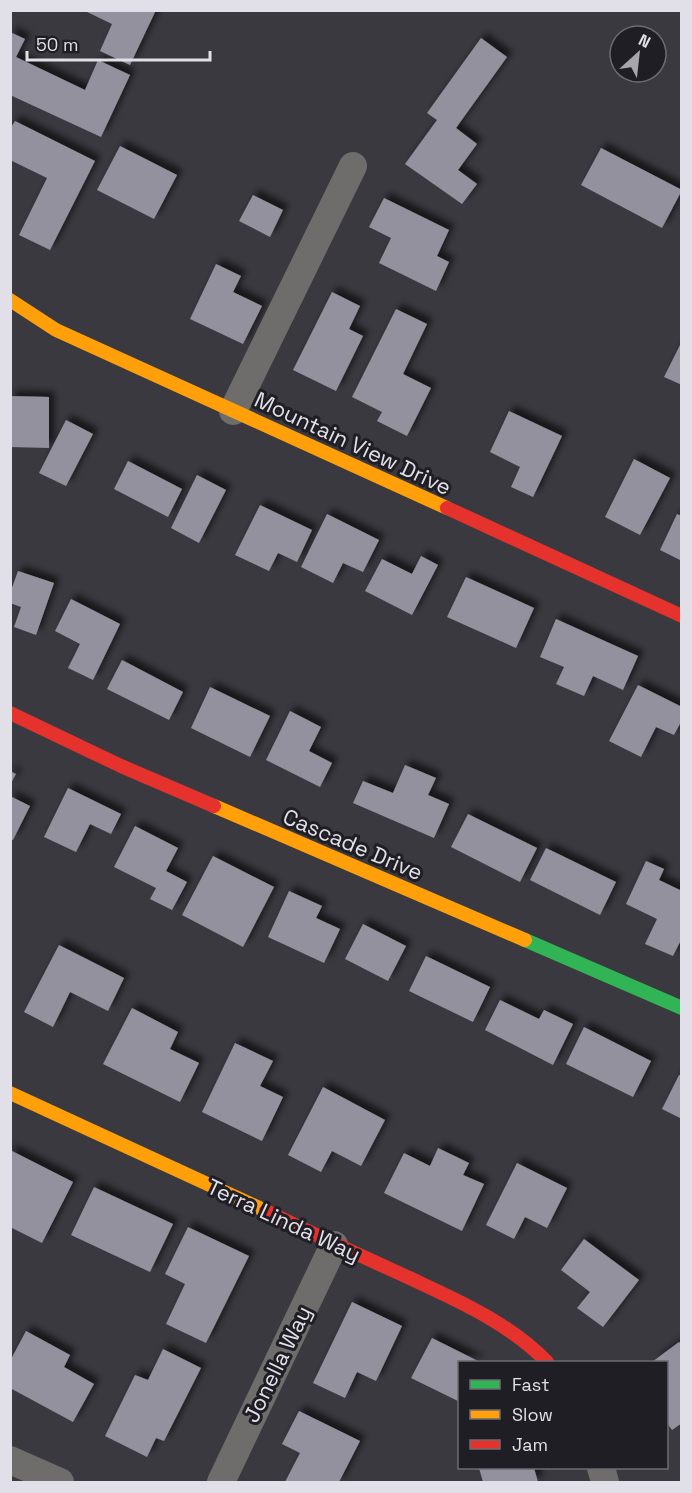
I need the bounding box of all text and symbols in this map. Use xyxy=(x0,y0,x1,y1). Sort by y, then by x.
scale bar xyxy=(27,24,210,62)
north arrow xyxy=(608,24,668,84)
text: N xyxy=(635,29,654,53)
text: 50 m xyxy=(36,33,78,56)
street label: Mountain View Drive xyxy=(250,385,456,501)
street label: Cascade Drive xyxy=(279,802,427,886)
street label: Terra Linda Way xyxy=(203,1172,365,1268)
street label: Jonella Way xyxy=(237,1301,317,1427)
legend xyxy=(458,1361,668,1469)
text: Fast xyxy=(512,1373,549,1396)
text: Slow xyxy=(512,1403,553,1426)
text: Jam xyxy=(512,1433,548,1456)

